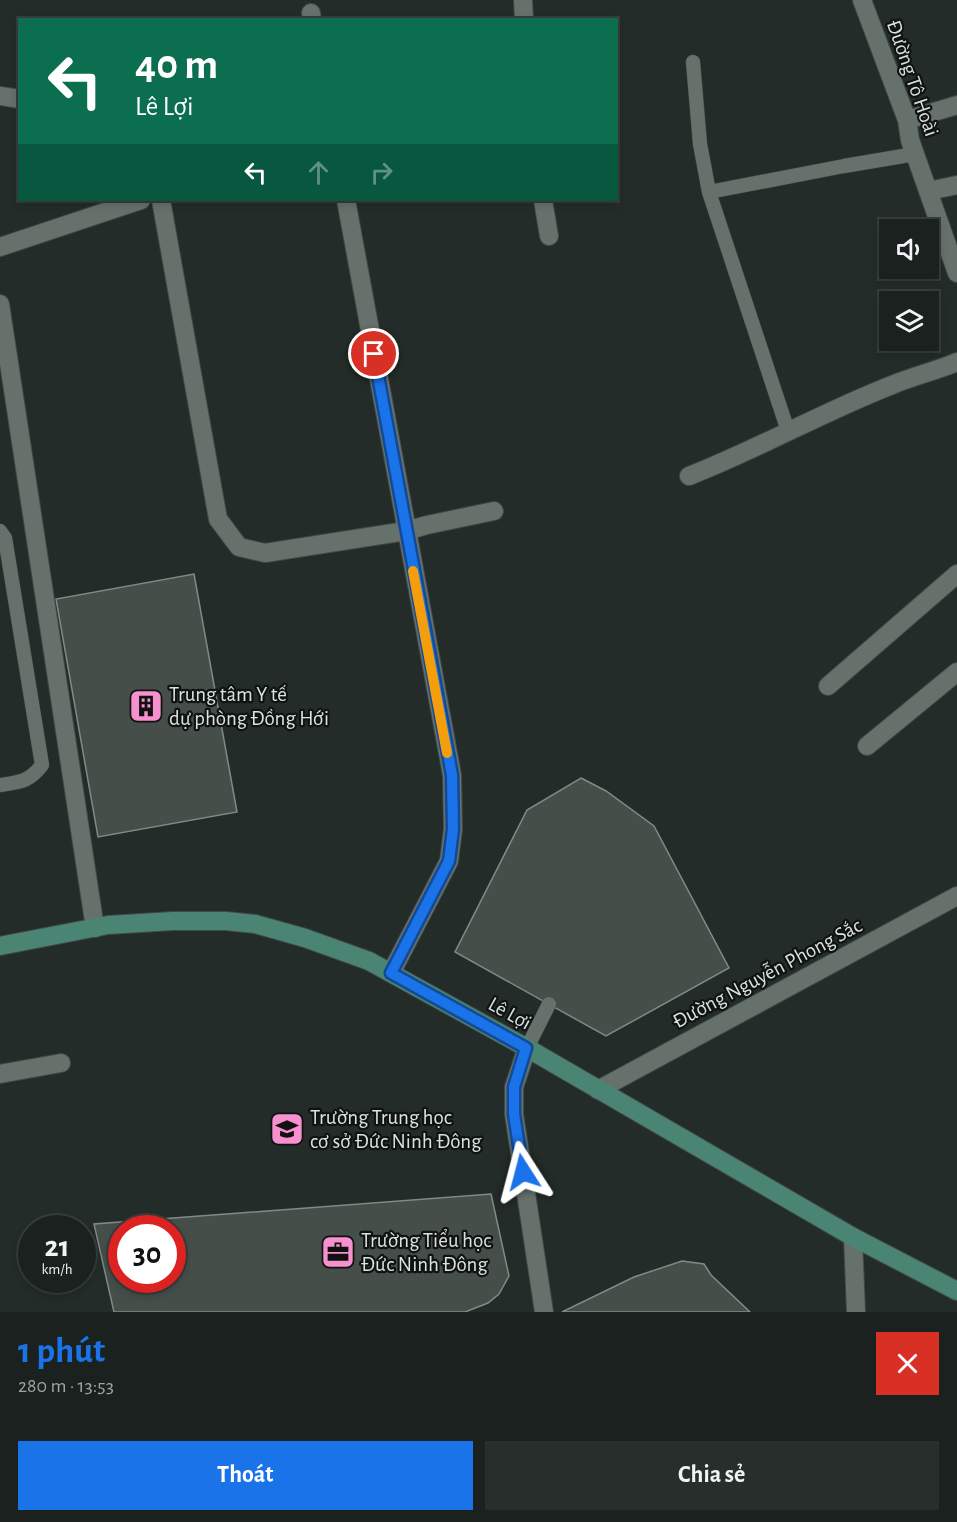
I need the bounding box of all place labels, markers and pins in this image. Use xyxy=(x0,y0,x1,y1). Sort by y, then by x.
pin xyxy=(348,328,399,379)
place label: Trung tâm Y tế dự phòng Đồng Hới xyxy=(169,684,329,729)
building icon: Trung tâm Y tế dự phòng Đồng Hới xyxy=(128,688,164,724)
place label: Trường Trung học cơ sở Đức Ninh Đông xyxy=(310,1107,482,1152)
school or university icon: Trường Trung học cơ sở Đức Ninh Đông xyxy=(269,1111,305,1147)
place label: Trường Tiểu học Đức Ninh Đông xyxy=(361,1229,491,1275)
office icon: Trường Tiểu học Đức Ninh Đông xyxy=(320,1234,356,1270)

